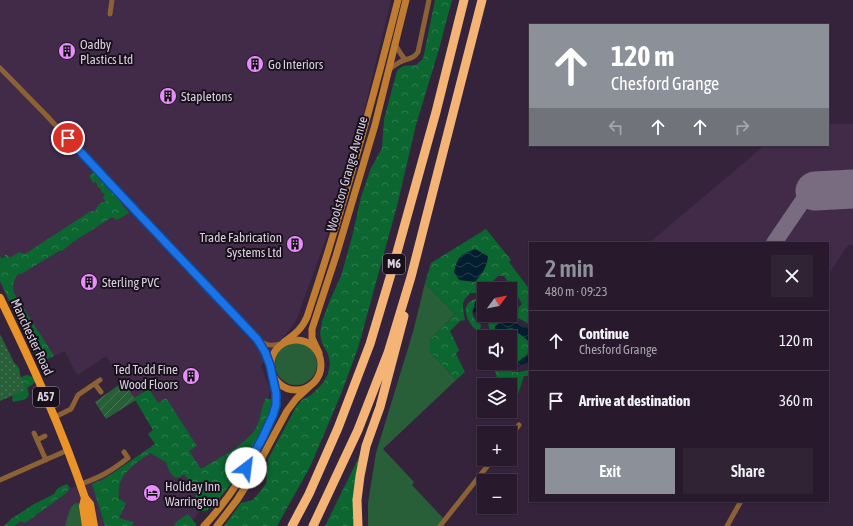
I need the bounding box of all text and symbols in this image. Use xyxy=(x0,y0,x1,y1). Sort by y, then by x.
place label: Oadby Plastics Ltd xyxy=(80,37,133,67)
icon: ahead xyxy=(545,40,597,92)
text: 120 m xyxy=(611,40,674,72)
building icon: Oadby Plastics Ltd xyxy=(57,41,77,61)
building icon: Go Interiors xyxy=(245,54,265,74)
place label: Go Interiors xyxy=(268,57,324,72)
text: Chesford Grange xyxy=(611,73,719,94)
building icon: Stapletons xyxy=(158,86,178,106)
place label: Stapletons xyxy=(181,89,233,104)
street label: Woolston Grange Avenue xyxy=(323,115,371,233)
icon: left xyxy=(605,116,627,138)
icon: ahead xyxy=(647,116,669,138)
icon: ahead xyxy=(689,116,711,138)
icon: right xyxy=(731,116,753,138)
pin xyxy=(51,121,85,155)
icon: arrive xyxy=(57,127,79,149)
place label: Trade Fabrication Systems Ltd xyxy=(200,230,282,260)
building icon: Trade Fabrication Systems Ltd xyxy=(285,234,305,254)
road number: M6 xyxy=(383,254,405,274)
text: 2 min xyxy=(545,255,594,282)
button: close xyxy=(771,255,813,297)
building icon: Sterling PVC xyxy=(79,272,99,292)
place label: Sterling PVC xyxy=(102,275,160,290)
north arrow xyxy=(477,282,517,322)
map controls xyxy=(477,282,517,514)
text: 480 m · 09:23 xyxy=(545,284,608,299)
street label: Manchester Road xyxy=(8,296,56,378)
text: Continue xyxy=(579,325,629,342)
button: sound xyxy=(477,330,517,370)
icon: ahead xyxy=(545,330,567,352)
text: 120 m xyxy=(779,332,813,349)
text: Chesford Grange xyxy=(579,342,657,357)
place label: Ted Todd Fine Wood Floors xyxy=(114,362,178,392)
building icon: Ted Todd Fine Wood Floors xyxy=(181,366,201,386)
button: layers xyxy=(477,378,517,418)
road number: A57 xyxy=(33,387,59,407)
icon: arrive xyxy=(545,390,567,412)
text: Arrive at destination xyxy=(579,392,690,409)
text: 360 m xyxy=(779,392,813,409)
button: + xyxy=(477,426,517,466)
position arrow xyxy=(225,447,267,489)
button: Exit xyxy=(545,448,675,494)
button: Share xyxy=(683,448,813,494)
button: − xyxy=(477,474,517,514)
place label: Holiday Inn Warrington xyxy=(165,479,220,509)
hotel icon: Holiday Inn Warrington xyxy=(142,483,162,503)

